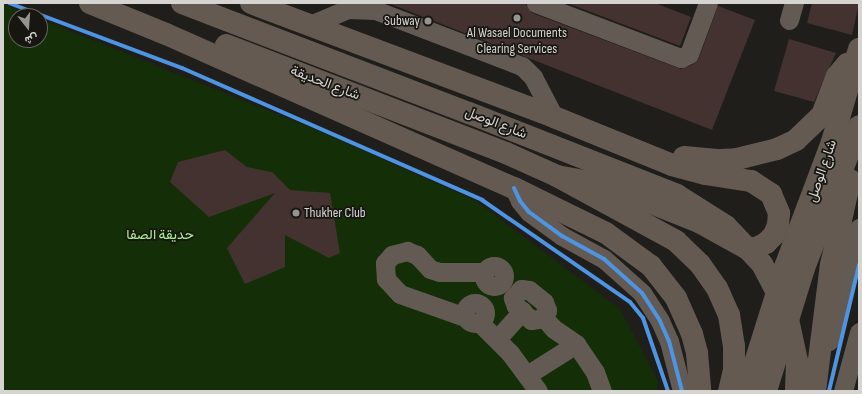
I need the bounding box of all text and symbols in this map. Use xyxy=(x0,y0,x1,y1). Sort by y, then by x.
north arrow xyxy=(8,8,48,48)
place label: Subway xyxy=(384,13,420,29)
marker: Al Wasael Documents Clearing Services xyxy=(512,13,522,23)
marker: Subway xyxy=(423,16,433,26)
place label: Al Wasael Documents Clearing Services xyxy=(467,25,567,58)
text: ش xyxy=(23,31,40,47)
street label: شارع الحديقة xyxy=(288,62,362,104)
street label: شارع الوصل xyxy=(463,104,529,142)
street label: شارع الوصل xyxy=(803,138,841,204)
place label: Thukher Club xyxy=(304,205,366,221)
marker: Thukher Club xyxy=(291,208,301,218)
park label: حديقة الصفا xyxy=(126,227,194,243)

